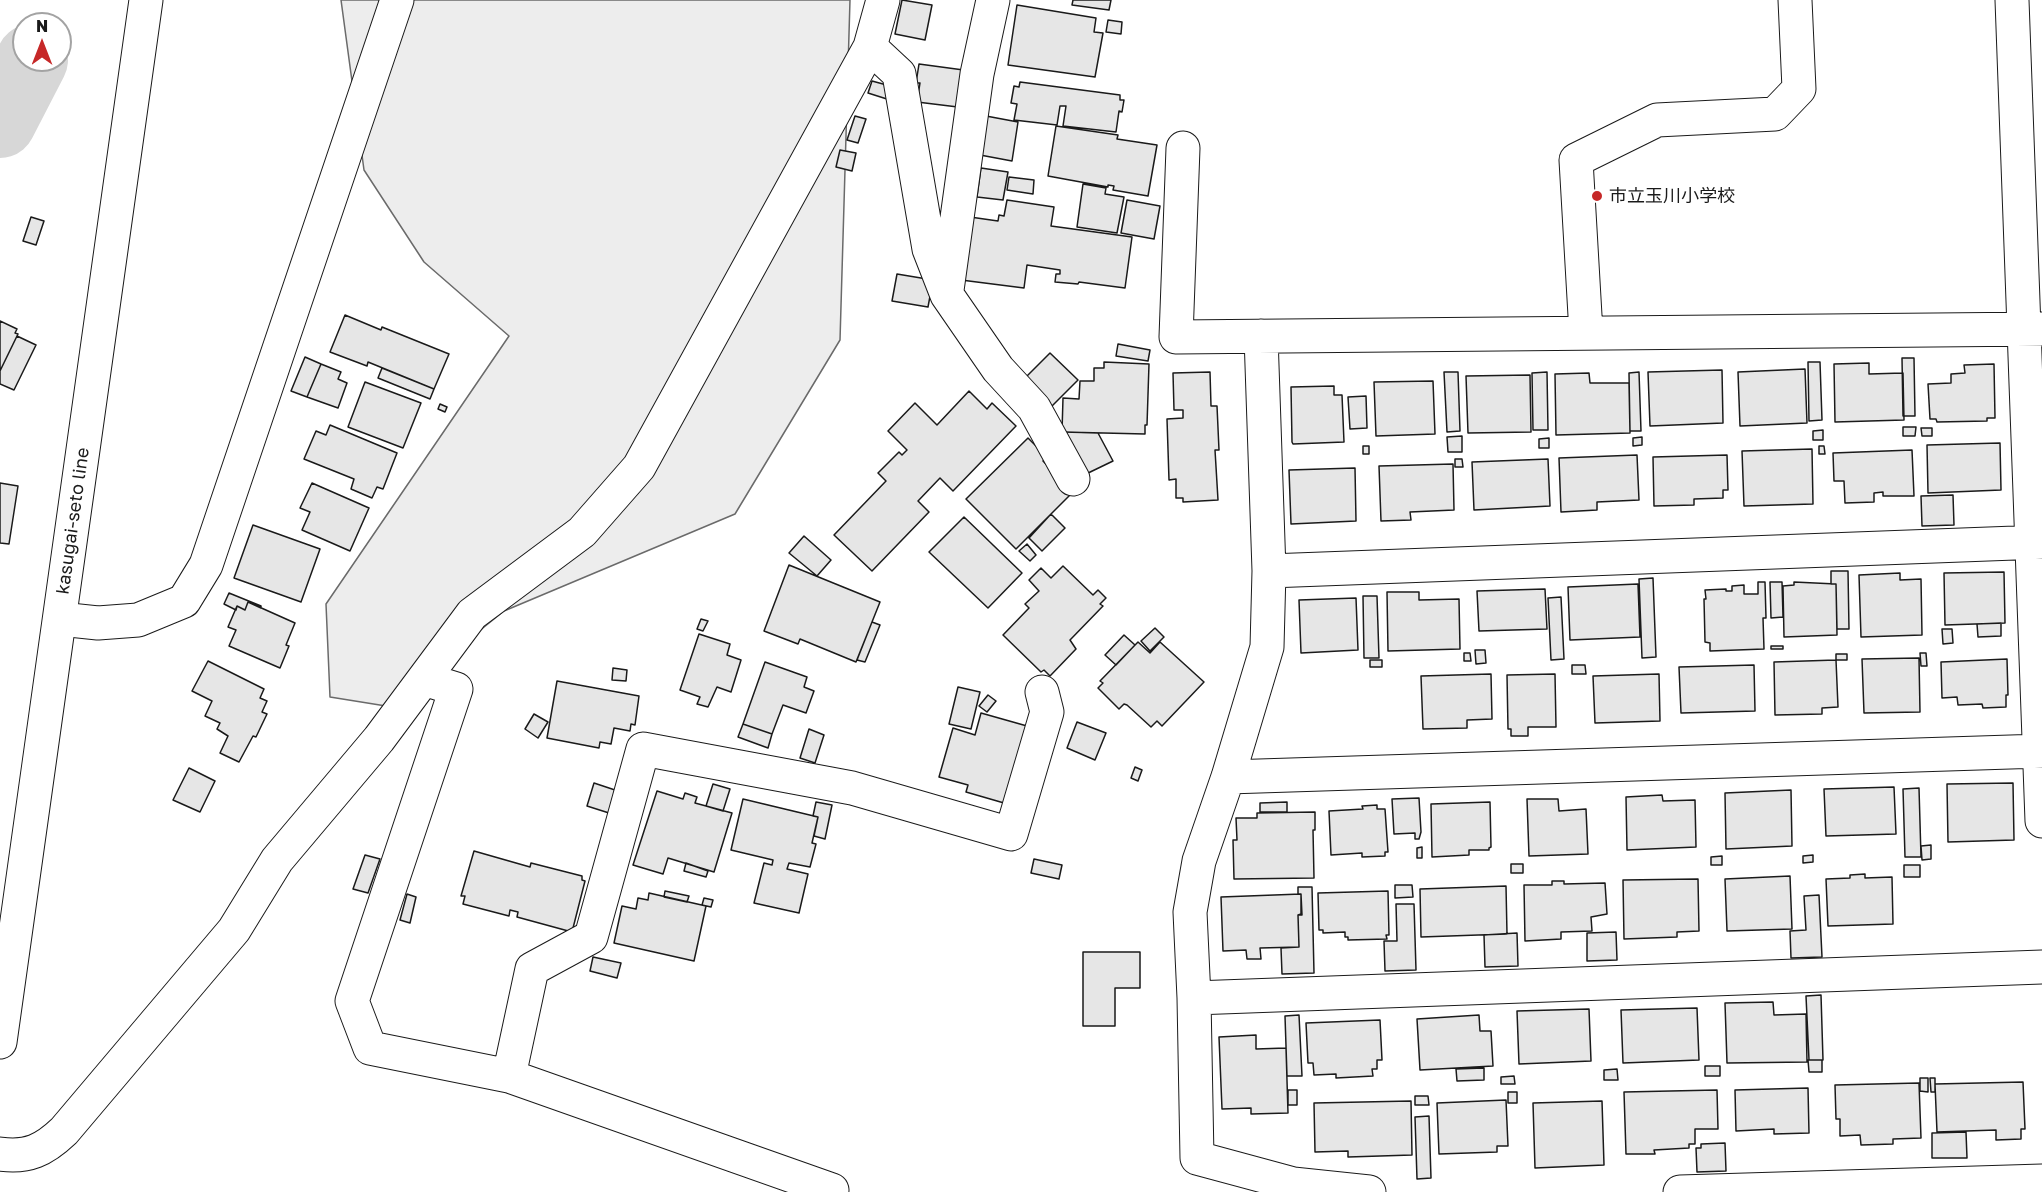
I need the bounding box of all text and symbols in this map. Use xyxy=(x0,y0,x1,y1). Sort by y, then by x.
north arrow xyxy=(12,12,72,72)
text: N xyxy=(36,16,48,36)
place label: 市立玉川小学校 xyxy=(1609,185,1735,207)
marker: 市立玉川小学校 xyxy=(1590,189,1604,203)
street label: kasugai-seto line xyxy=(52,446,94,596)

